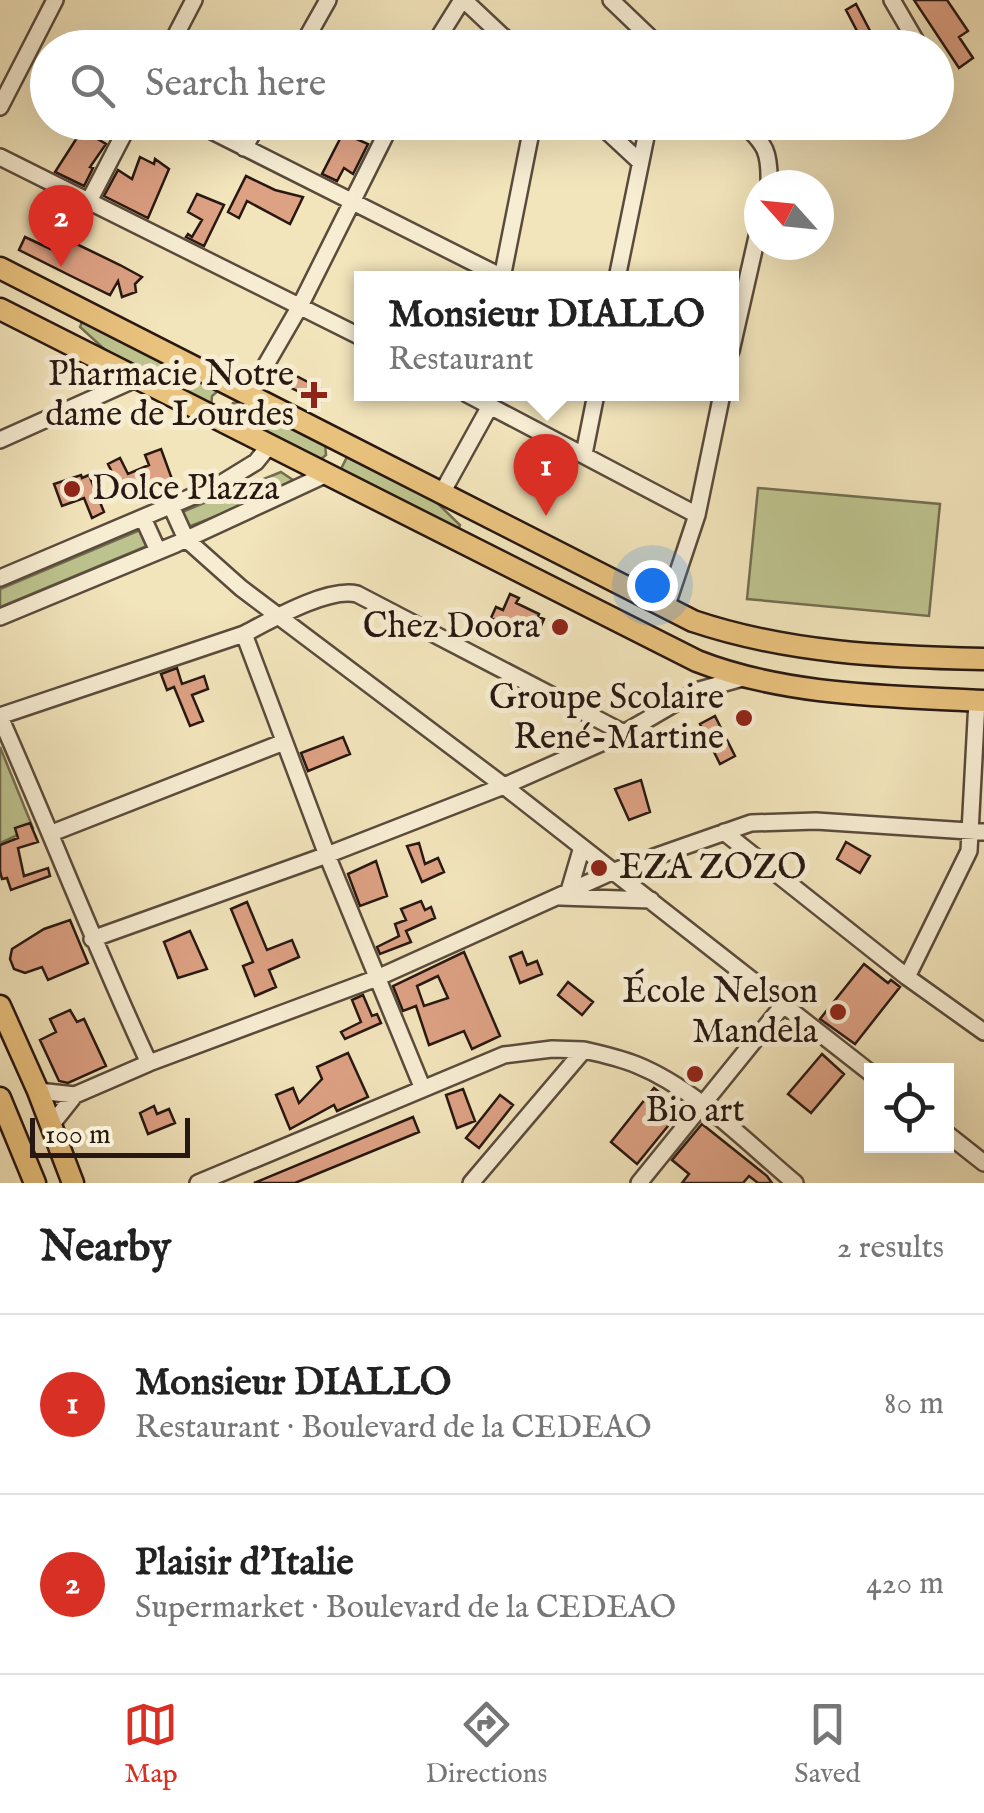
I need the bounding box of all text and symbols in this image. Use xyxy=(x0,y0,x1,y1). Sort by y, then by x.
search box xyxy=(30,30,954,140)
icon: search xyxy=(65,58,120,113)
text: Search here xyxy=(145,61,326,109)
north arrow xyxy=(744,170,834,260)
pin: 2 xyxy=(28,184,94,267)
popup xyxy=(354,271,739,401)
text: Monsieur DIALLO xyxy=(388,292,705,340)
text: Restaurant xyxy=(388,340,533,381)
place label: Pharmacie Notre dame de Lourdes xyxy=(45,353,294,438)
marker: Pharmacie Notre dame de Lourdes xyxy=(303,384,325,406)
pin: 1 xyxy=(514,434,578,516)
place label: Dolce Plazza xyxy=(92,467,280,512)
marker: Dolce Plazza xyxy=(61,478,83,500)
your location xyxy=(627,560,678,611)
place label: Chez Doora xyxy=(363,605,541,650)
marker: Chez Doora xyxy=(549,616,571,638)
place label: Groupe Scolaire René-Martine xyxy=(489,676,724,761)
marker: Groupe Scolaire René-Martine xyxy=(733,707,755,729)
place label: EZA ZOZO xyxy=(619,846,806,891)
marker: EZA ZOZO xyxy=(588,857,610,879)
place label: École Nelson Mandela xyxy=(622,968,819,1055)
marker: École Nelson Mandela xyxy=(827,1001,849,1023)
marker: Bio art xyxy=(684,1063,706,1085)
map controls xyxy=(864,1063,954,1153)
button: locate xyxy=(864,1063,954,1153)
place label: Bio art xyxy=(646,1089,744,1134)
scale bar xyxy=(30,1113,190,1158)
text: 100 m xyxy=(45,1118,111,1153)
text: Nearby xyxy=(40,1222,171,1275)
text: 2 results xyxy=(837,1228,944,1269)
text: Monsieur DIALLO xyxy=(135,1360,451,1408)
text: 1 xyxy=(67,1384,78,1425)
text: 80 m xyxy=(884,1384,944,1425)
text: Restaurant · Boulevard de la CEDEAO xyxy=(135,1408,652,1449)
text: Plaisir d'Italie xyxy=(135,1540,354,1588)
text: 2 xyxy=(65,1564,80,1605)
text: 420 m xyxy=(866,1564,944,1605)
text: Supermarket · Boulevard de la CEDEAO xyxy=(135,1588,676,1629)
tab: Map xyxy=(123,1697,178,1792)
tab: Directions xyxy=(425,1697,547,1792)
tab: Saved xyxy=(794,1697,861,1792)

